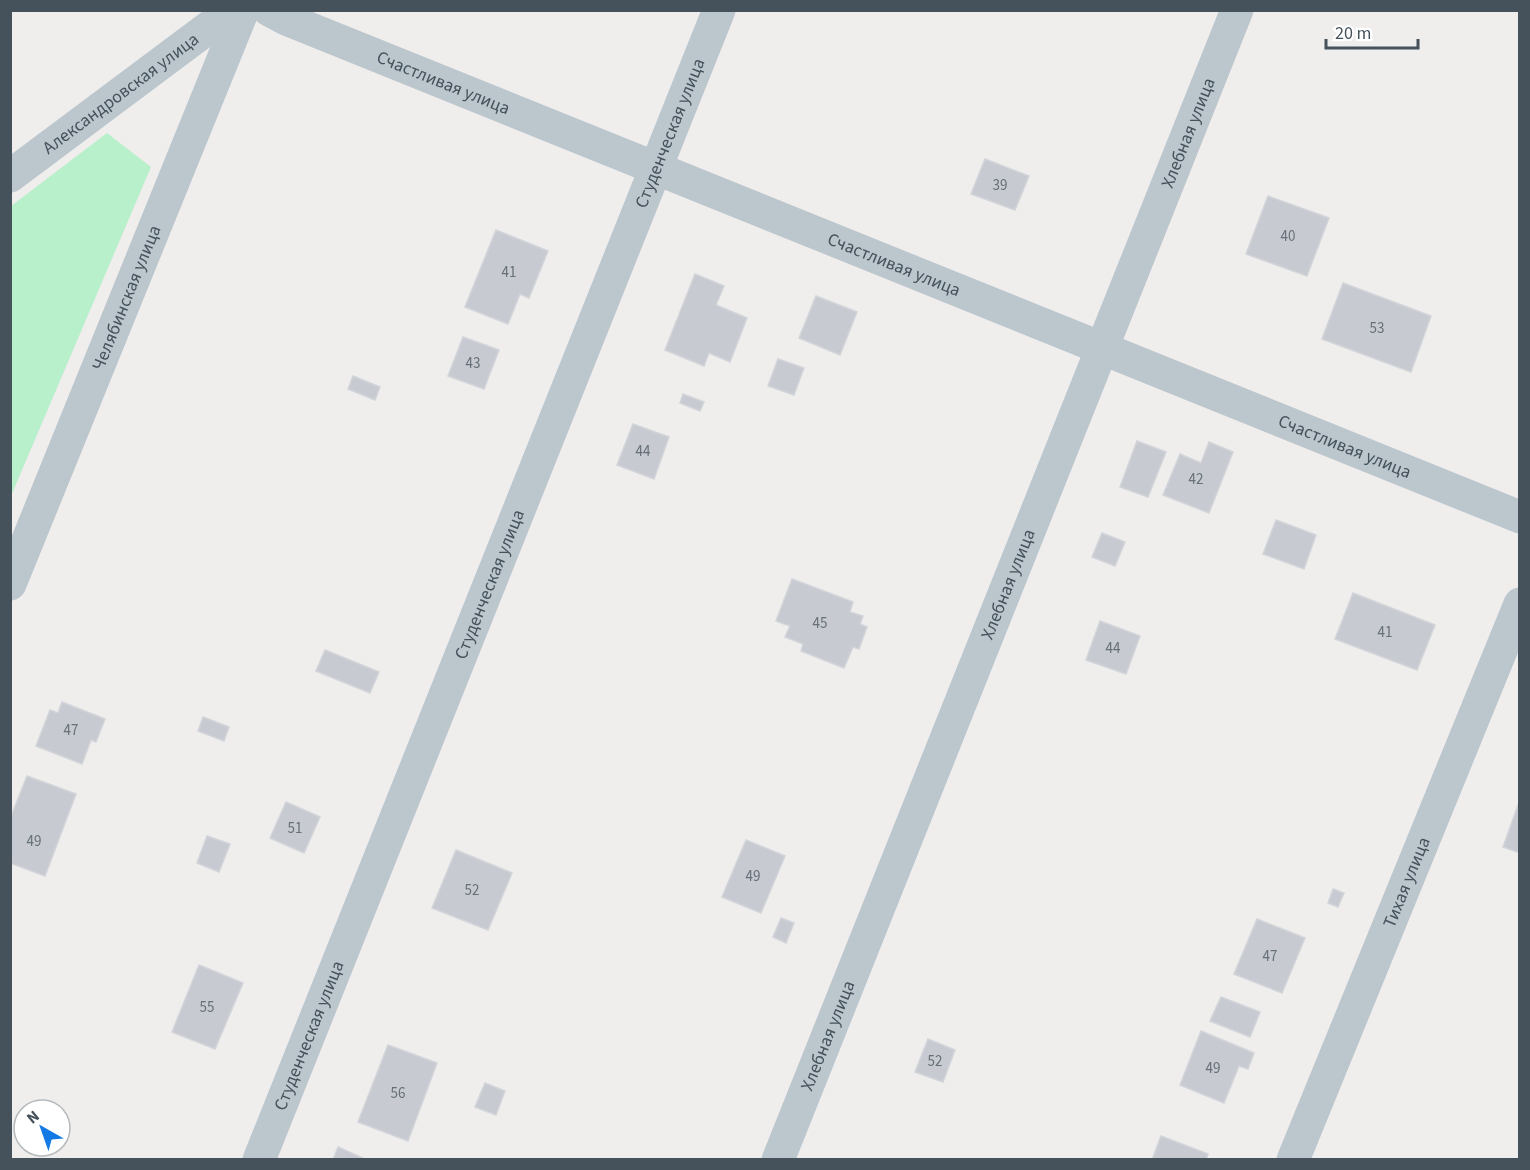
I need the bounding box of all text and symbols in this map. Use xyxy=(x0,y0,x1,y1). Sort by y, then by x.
scale bar xyxy=(1326,12,1418,50)
text: 20 m xyxy=(1335,21,1371,46)
street label: Александровская улица xyxy=(38,27,204,160)
street label: Счастливая улица xyxy=(373,45,514,121)
street label: Студенческая улица xyxy=(629,55,711,212)
street label: Хлебная улица xyxy=(1155,74,1222,192)
house number: 39 xyxy=(993,175,1007,196)
street label: Челябинская улица xyxy=(86,221,167,374)
house number: 40 xyxy=(1281,226,1295,247)
street label: Счастливая улица xyxy=(824,227,964,303)
house number: 41 xyxy=(502,262,516,283)
house number: 53 xyxy=(1370,318,1384,339)
house number: 43 xyxy=(466,353,480,374)
street label: Счастливая улица xyxy=(1274,409,1415,485)
house number: 44 xyxy=(636,441,651,462)
house number: 42 xyxy=(1189,469,1203,490)
street label: Студенческая улица xyxy=(449,506,531,663)
street label: Хлебная улица xyxy=(975,525,1042,643)
house number: 45 xyxy=(813,613,827,634)
house number: 41 xyxy=(1378,622,1392,643)
house number: 44 xyxy=(1106,638,1121,659)
house number: 47 xyxy=(64,720,78,741)
house number: 51 xyxy=(288,818,302,839)
house number: 49 xyxy=(27,831,41,852)
street label: Тихая улица xyxy=(1377,833,1437,932)
house number: 49 xyxy=(746,866,760,887)
house number: 52 xyxy=(465,880,479,901)
house number: 47 xyxy=(1263,946,1277,967)
street label: Студенческая улица xyxy=(268,957,350,1114)
street label: Хлебная улица xyxy=(795,977,861,1095)
house number: 55 xyxy=(200,997,214,1018)
house number: 52 xyxy=(928,1051,942,1072)
house number: 49 xyxy=(1206,1058,1220,1079)
house number: 56 xyxy=(391,1083,405,1104)
north arrow xyxy=(12,1098,72,1158)
text: N xyxy=(22,1105,44,1129)

